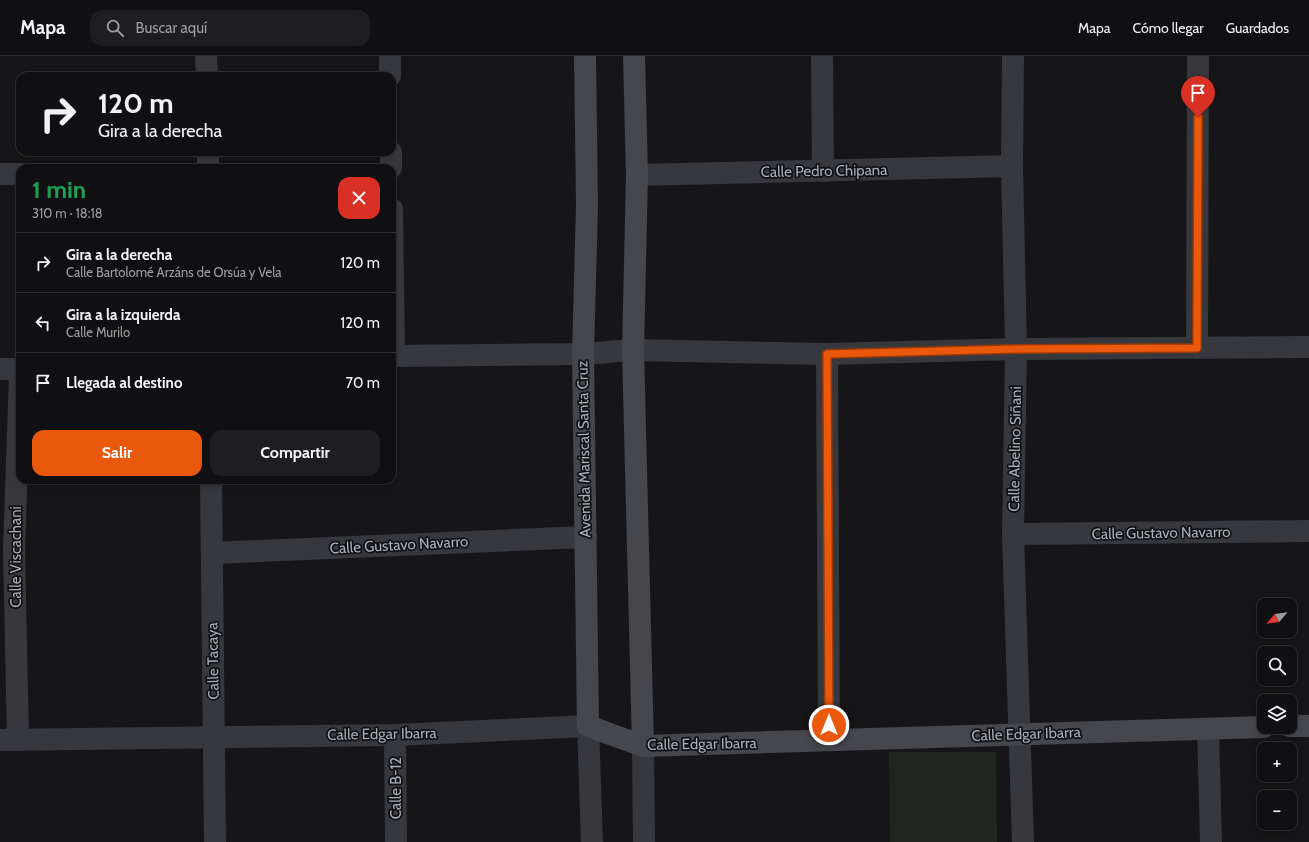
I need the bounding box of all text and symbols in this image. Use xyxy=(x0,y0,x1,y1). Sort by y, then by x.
search box xyxy=(90,10,370,46)
text: Mapa xyxy=(20,16,66,39)
icon: search xyxy=(104,17,126,39)
text: Buscar aquí xyxy=(136,19,207,37)
text: Mapa xyxy=(1078,19,1111,37)
text: Cómo llegar xyxy=(1133,19,1204,37)
text: Guardados xyxy=(1226,19,1289,37)
pin xyxy=(1181,76,1215,117)
icon: arrive xyxy=(1187,82,1209,104)
text: 120 m xyxy=(98,86,174,120)
icon: right xyxy=(32,88,84,140)
text: Gira a la derecha xyxy=(98,120,222,142)
street label: Calle Pedro Chipana xyxy=(760,161,888,181)
text: 1 min xyxy=(32,175,86,204)
button: close xyxy=(338,177,380,219)
text: 310 m · 18:18 xyxy=(32,205,103,221)
text: Gira a la derecha xyxy=(66,246,172,264)
icon: right xyxy=(32,252,54,274)
text: 120 m xyxy=(340,254,380,272)
text: Calle Bartolomé Arzáns de Orsúa y Vela xyxy=(66,264,281,280)
text: Gira a la izquierda xyxy=(66,306,180,324)
icon: left xyxy=(32,312,54,334)
text: 120 m xyxy=(340,314,380,332)
text: Calle Murilo xyxy=(66,324,130,340)
street label: Avenida Mariscal Santa Cruz xyxy=(573,360,595,538)
icon: arrive xyxy=(32,372,54,394)
text: Llegada al destino xyxy=(66,374,182,392)
text: 70 m xyxy=(346,374,380,392)
street label: Calle Abelino Siñani xyxy=(1005,386,1025,512)
button: Salir xyxy=(32,430,202,476)
button: Compartir xyxy=(210,430,380,476)
street label: Calle Viscachani xyxy=(7,506,25,608)
street label: Calle Gustavo Navarro xyxy=(1091,523,1231,543)
street label: Calle Gustavo Navarro xyxy=(329,532,469,558)
north arrow xyxy=(1257,598,1297,638)
map controls xyxy=(1257,598,1297,830)
street label: Calle Tacaya xyxy=(203,621,223,700)
button: search xyxy=(1257,646,1297,686)
button: layers xyxy=(1257,694,1297,734)
position arrow xyxy=(808,704,850,746)
street label: Calle Edgar Ibarra xyxy=(971,723,1082,745)
street label: Calle Edgar Ibarra xyxy=(327,724,438,744)
street label: Calle Edgar Ibarra xyxy=(647,734,758,754)
button: + xyxy=(1257,742,1297,782)
street label: Calle B-12 xyxy=(387,757,405,819)
button: − xyxy=(1257,790,1297,830)

